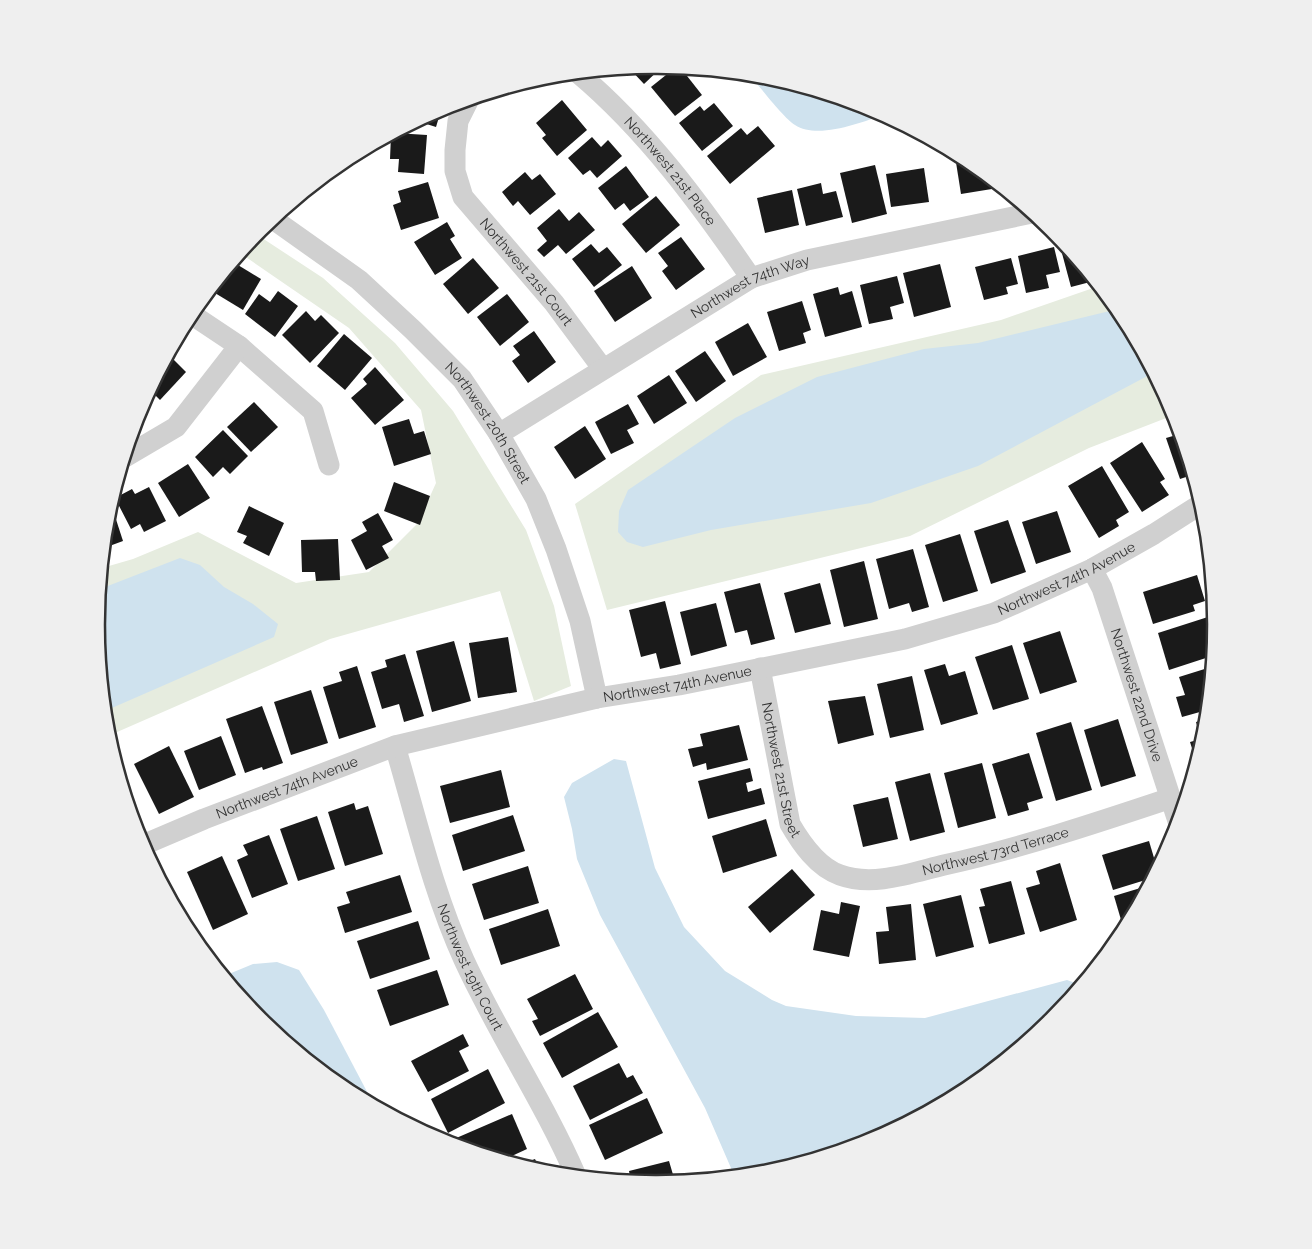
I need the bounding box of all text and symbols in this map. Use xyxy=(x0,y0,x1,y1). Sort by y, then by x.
street label: Northwest 21st Place xyxy=(621,114,719,228)
street label: Northwest 21st Court xyxy=(477,215,576,329)
street label: Northwest 74th Way xyxy=(688,252,812,321)
street label: Northwest 20th Street xyxy=(442,359,534,486)
street label: Northwest 74th Avenue xyxy=(995,538,1138,618)
street label: Northwest 22nd Drive xyxy=(1108,626,1166,764)
street label: Northwest 74th Avenue xyxy=(602,662,753,705)
street label: Northwest 21st Street xyxy=(759,701,804,841)
street label: Northwest 74th Avenue xyxy=(214,753,360,822)
street label: Northwest 73rd Terrace xyxy=(920,824,1071,878)
street label: Northwest 19th Court xyxy=(434,902,506,1033)

